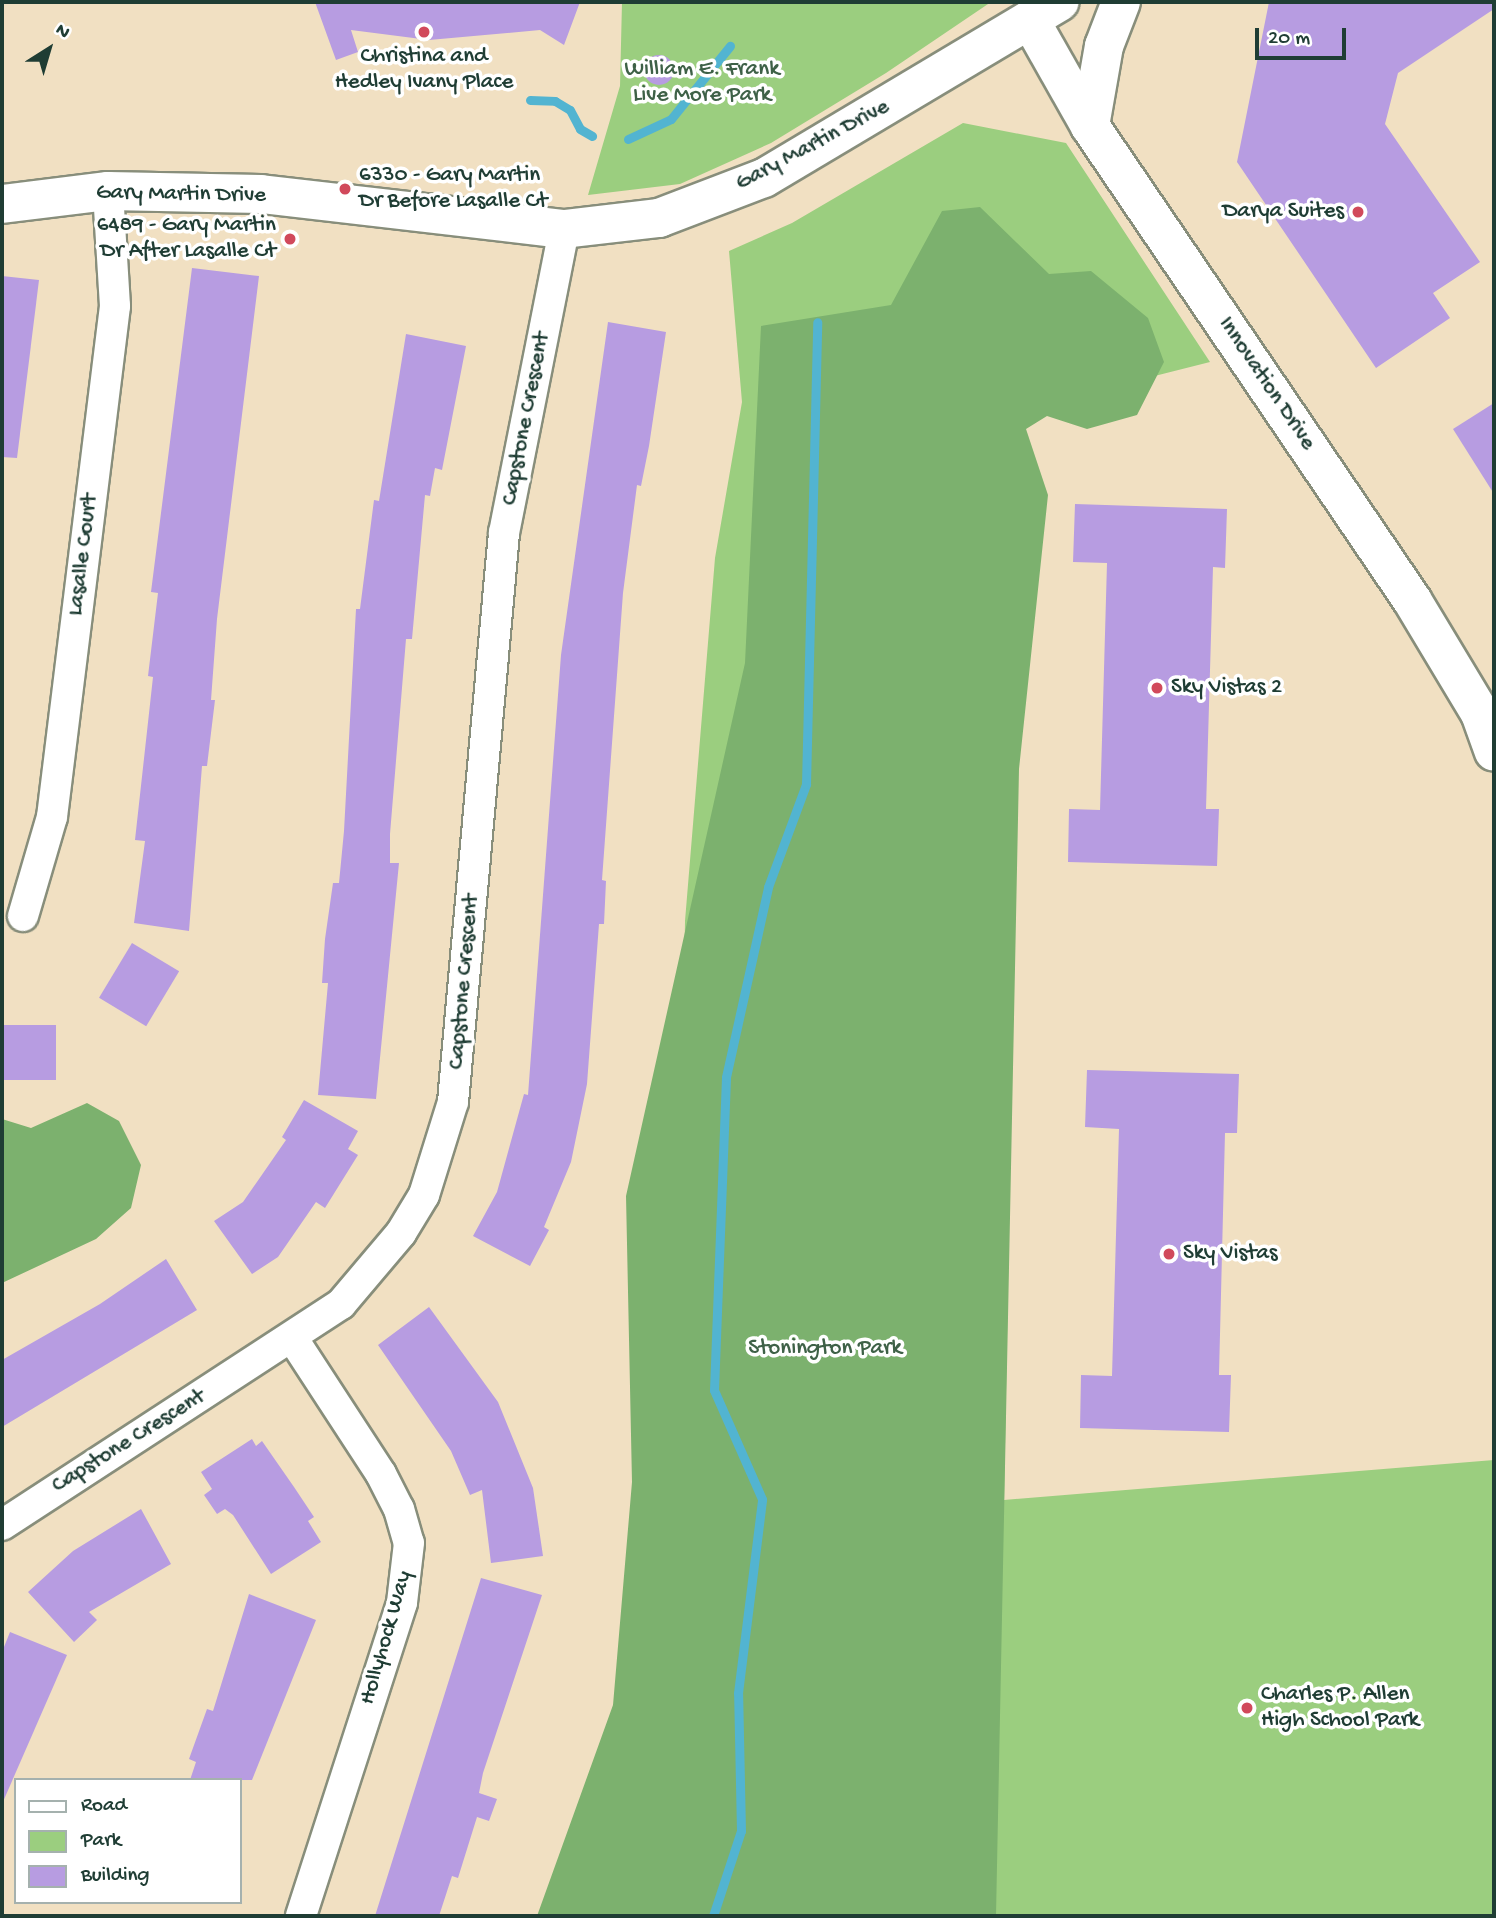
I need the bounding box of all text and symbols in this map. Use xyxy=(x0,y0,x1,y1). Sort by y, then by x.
north arrow xyxy=(14,14,84,84)
scale bar xyxy=(1258,14,1349,58)
text: N xyxy=(50,19,74,45)
marker: Christina and Hedley Ivany Place xyxy=(416,24,432,40)
text: 20 m xyxy=(1268,27,1310,52)
place label: Christina and Hedley Ivany Place xyxy=(335,43,513,97)
park label: William E. Frank Live More Park xyxy=(624,56,780,110)
street label: Gary Martin Drive xyxy=(731,94,895,198)
place label: 6330 - Gary Martin Dr Before Lasalle Ct xyxy=(359,162,547,216)
street label: Gary Martin Drive xyxy=(96,180,266,210)
marker: 6330 - Gary Martin Dr Before Lasalle Ct xyxy=(337,181,353,197)
place label: Darya Suites xyxy=(1222,198,1344,226)
marker: Darya Suites xyxy=(1350,204,1366,220)
place label: 6489 - Gary Martin Dr After Lasalle Ct xyxy=(97,212,276,266)
marker: 6489 - Gary Martin Dr After Lasalle Ct xyxy=(282,231,298,247)
street label: Innovation Drive xyxy=(1211,312,1321,456)
street label: Capstone Crescent xyxy=(497,330,557,508)
street label: Lasalle Court xyxy=(63,492,105,618)
place label: Sky Vistas 2 xyxy=(1171,674,1282,702)
marker: Sky Vistas 2 xyxy=(1149,680,1165,696)
street label: Capstone Crescent xyxy=(444,893,486,1071)
place label: Sky Vistas xyxy=(1183,1240,1278,1268)
marker: Sky Vistas xyxy=(1161,1246,1177,1262)
park label: Stonington Park xyxy=(748,1335,902,1363)
street label: Capstone Crescent xyxy=(47,1384,211,1500)
street label: Hollyhock Way xyxy=(355,1568,419,1708)
place label: Charles P. Allen High School Park xyxy=(1261,1681,1419,1735)
marker: Charles P. Allen High School Park xyxy=(1239,1700,1255,1716)
legend xyxy=(14,1778,242,1904)
text: Road xyxy=(81,1794,127,1819)
text: Park xyxy=(81,1829,121,1854)
text: Building xyxy=(81,1864,150,1889)

